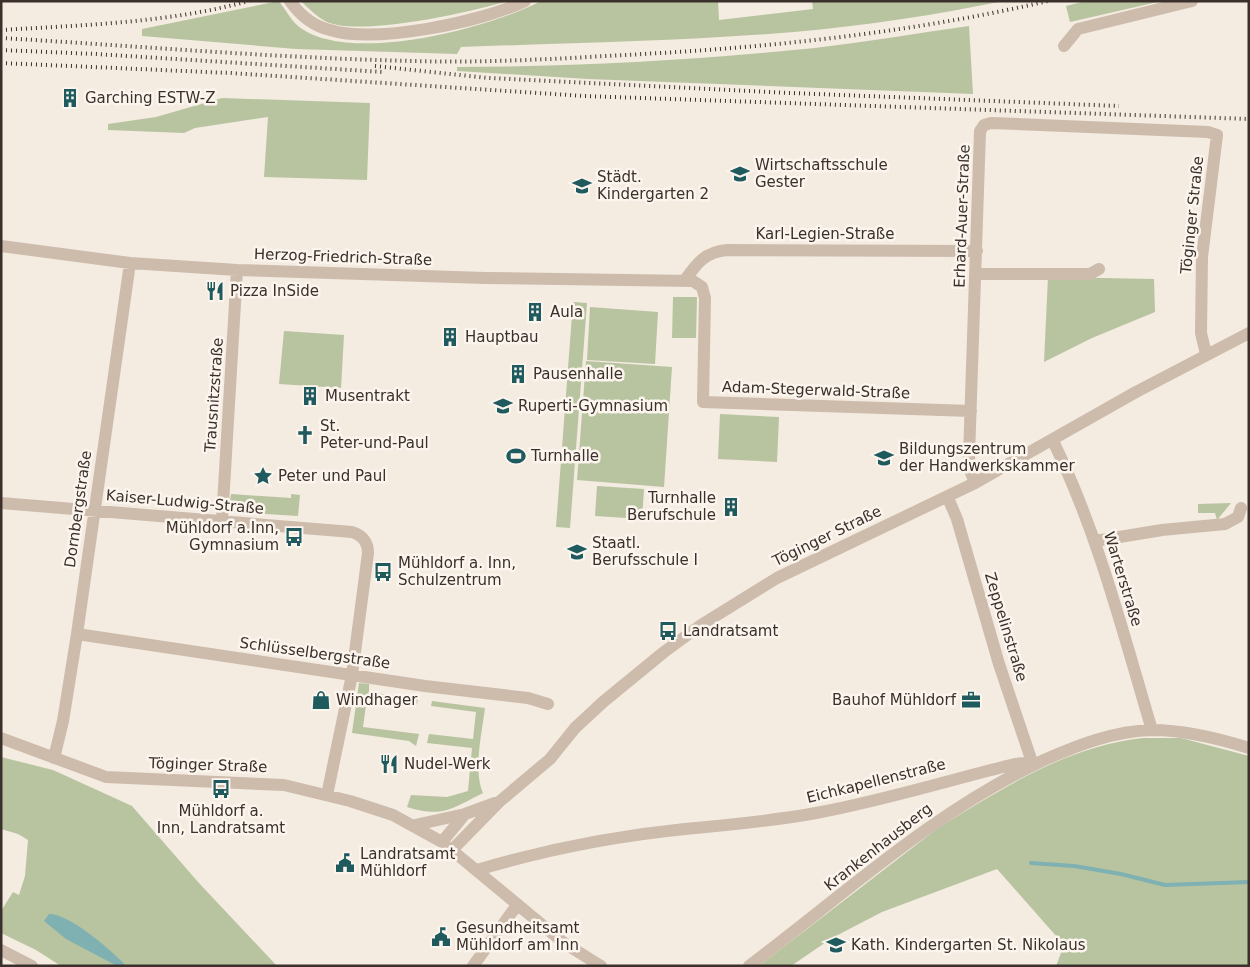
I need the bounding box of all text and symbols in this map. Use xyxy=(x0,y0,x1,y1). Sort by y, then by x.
building icon: Garching ESTW-Z xyxy=(59,87,81,109)
place label: Garching ESTW-Z xyxy=(85,89,215,107)
street label: Erhard-Auer-Straße xyxy=(950,144,974,288)
street label: Töginger Straße xyxy=(1177,155,1207,276)
place label: Wirtschaftsschule Gester xyxy=(755,156,888,191)
school or university icon: Wirtschaftsschule Gester xyxy=(729,163,751,185)
place label: Städt. Kindergarten 2 xyxy=(597,168,709,203)
school or university icon: Städt. Kindergarten 2 xyxy=(571,175,593,197)
street label: Karl-Legien-Straße xyxy=(755,225,895,243)
street label: Herzog-Friedrich-Straße xyxy=(254,245,432,269)
restaurant icon: Pizza InSide xyxy=(204,280,226,302)
place label: Pizza InSide xyxy=(230,282,319,300)
building icon: Aula xyxy=(524,301,546,323)
place label: Aula xyxy=(550,303,583,321)
building icon: Hauptbau xyxy=(439,326,461,348)
place label: Hauptbau xyxy=(465,328,539,346)
street label: Trausnitzstraße xyxy=(201,337,227,454)
building icon: Pausenhalle xyxy=(507,363,529,385)
place label: Pausenhalle xyxy=(533,365,623,383)
street label: Adam-Stegerwald-Straße xyxy=(722,378,910,402)
building icon: Musentrakt xyxy=(299,385,321,407)
place label: Musentrakt xyxy=(325,387,410,405)
school or university icon: Ruperti-Gymnasium xyxy=(492,395,514,417)
place label: Ruperti-Gymnasium xyxy=(518,397,668,415)
place label: St. Peter-und-Paul xyxy=(320,417,429,452)
church icon: St. Peter-und-Paul xyxy=(294,424,316,446)
place label: Bildungszentrum der Handwerkskammer xyxy=(899,440,1075,475)
sports icon: Turnhalle xyxy=(505,445,527,467)
place label: Turnhalle xyxy=(530,447,599,465)
school or university icon: Bildungszentrum der Handwerkskammer xyxy=(873,447,895,469)
street label: Dornbergstraße xyxy=(61,449,95,569)
place icon: Peter und Paul xyxy=(252,465,274,487)
place label: Peter und Paul xyxy=(278,467,386,485)
street label: Kaiser-Ludwig-Straße xyxy=(105,486,265,518)
place label: Turnhalle Berufschule xyxy=(627,489,716,524)
building icon: Turnhalle Berufschule xyxy=(720,496,742,518)
street label: Töginger Straße xyxy=(769,502,884,571)
place label: Mühldorf a.Inn, Gymnasium xyxy=(166,519,279,554)
bus stop icon: Mühldorf a.Inn, Gymnasium xyxy=(283,526,305,548)
street label: Warterstraße xyxy=(1100,529,1146,629)
place label: Staatl. Berufsschule I xyxy=(592,534,698,569)
school or university icon: Staatl. Berufsschule I xyxy=(566,541,588,563)
place label: Mühldorf a. Inn, Schulzentrum xyxy=(398,554,516,589)
bus stop icon: Mühldorf a. Inn, Schulzentrum xyxy=(372,561,394,583)
street label: Zeppelinstraße xyxy=(981,570,1031,684)
bus stop icon: Landratsamt xyxy=(657,620,679,642)
place label: Landratsamt xyxy=(683,622,778,640)
street label: Schlüsselbergstraße xyxy=(239,634,391,672)
shop icon: Windhager xyxy=(310,689,332,711)
office icon: Bauhof Mühldorf xyxy=(960,689,982,711)
place label: Windhager xyxy=(336,691,418,709)
place label: Bauhof Mühldorf xyxy=(832,691,957,709)
restaurant icon: Nudel-Werk xyxy=(378,753,400,775)
street label: Töginger Straße xyxy=(147,754,268,776)
place label: Nudel-Werk xyxy=(404,755,491,773)
street label: Eichkapellenstraße xyxy=(805,755,947,807)
bus stop icon: Mühldorf a. Inn, Landratsamt xyxy=(210,778,232,800)
street label: Krankenhausberg xyxy=(821,799,935,895)
place label: Mühldorf a. Inn, Landratsamt xyxy=(157,802,285,837)
place label: Landratsamt Mühldorf xyxy=(360,845,455,880)
public building icon: Landratsamt Mühldorf xyxy=(334,852,356,874)
place label: Gesundheitsamt Mühldorf am Inn xyxy=(456,919,580,954)
public building icon: Gesundheitsamt Mühldorf am Inn xyxy=(430,926,452,948)
school or university icon: Kath. Kindergarten St. Nikolaus xyxy=(825,934,847,956)
place label: Kath. Kindergarten St. Nikolaus xyxy=(851,936,1086,954)

